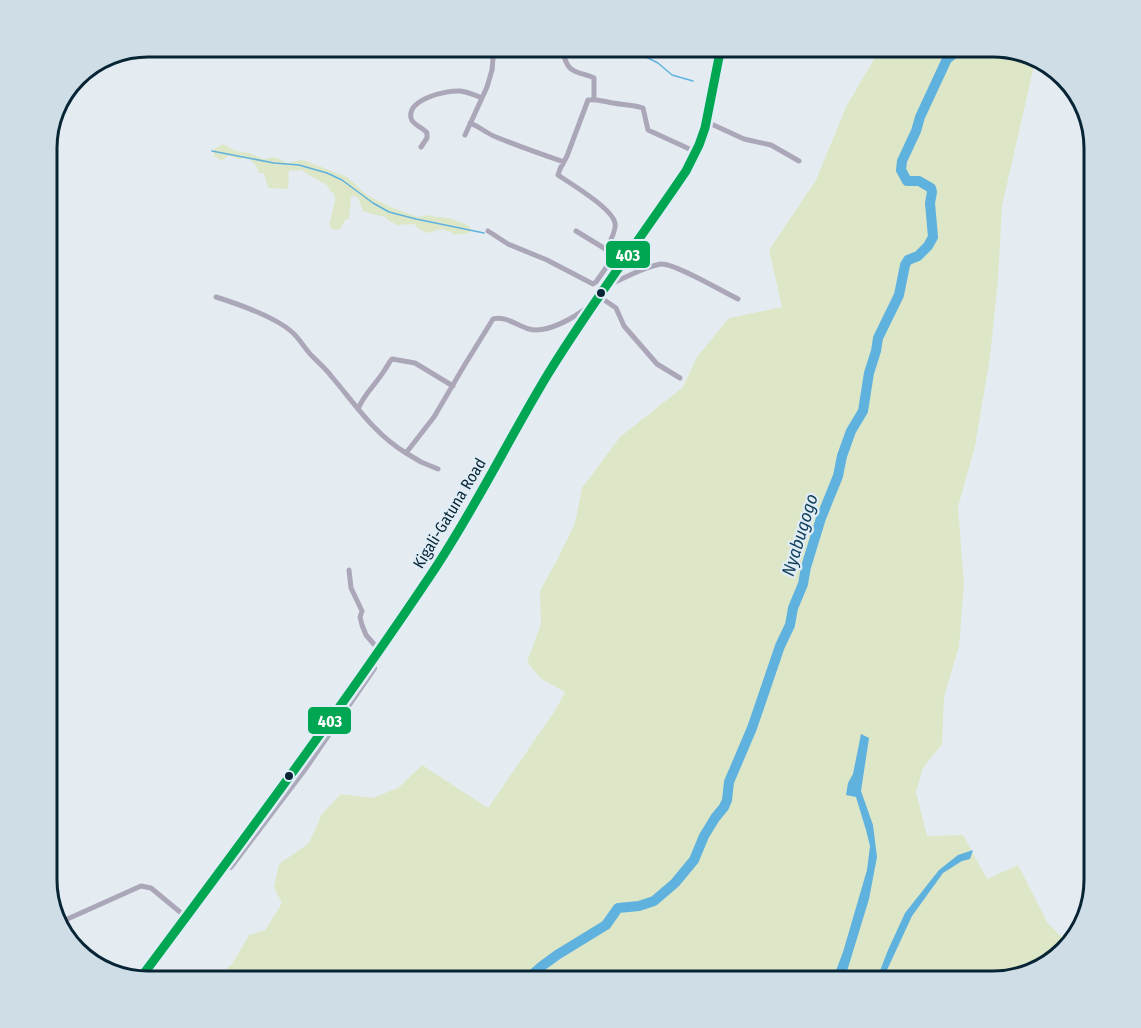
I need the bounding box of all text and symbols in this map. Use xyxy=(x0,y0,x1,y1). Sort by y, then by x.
line badge: 403 xyxy=(605,240,651,269)
text: 403 xyxy=(616,246,641,265)
unlabelled marker xyxy=(595,287,607,299)
street label: Kigali-Gatuna Road xyxy=(409,455,490,572)
water label: Nyabugogo xyxy=(777,491,823,579)
line badge: 403 xyxy=(307,706,352,735)
text: 403 xyxy=(318,712,343,731)
unlabelled marker xyxy=(283,770,295,782)

